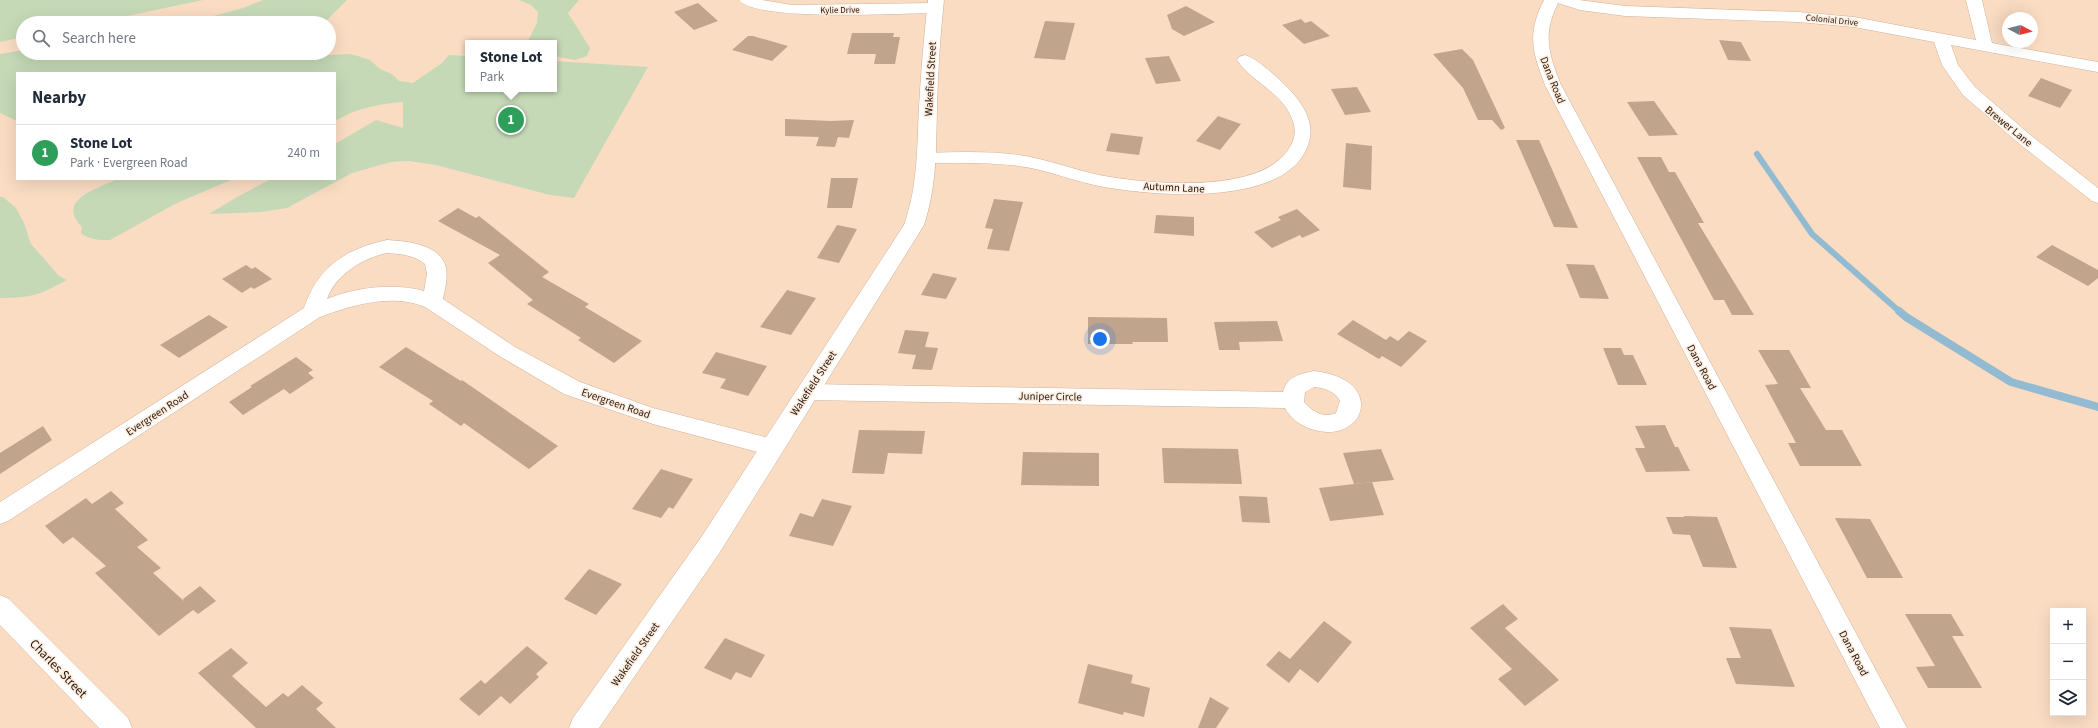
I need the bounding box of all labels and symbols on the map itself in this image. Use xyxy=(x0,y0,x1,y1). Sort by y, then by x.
street label: Kylie Drive xyxy=(820,4,860,17)
street label: Colonial Drive xyxy=(1805,11,1859,30)
north arrow xyxy=(2002,12,2038,48)
street label: Wakefield Street xyxy=(921,41,940,117)
street label: Dana Road xyxy=(1536,54,1569,106)
street label: Brewer Lane xyxy=(1982,102,2036,151)
pin: 1 xyxy=(498,105,524,135)
street label: Autumn Lane xyxy=(1143,178,1206,197)
your location xyxy=(1090,329,1110,349)
street label: Dana Road xyxy=(1683,342,1720,393)
street label: Wakefield Street xyxy=(787,348,840,419)
street label: Evergreen Road xyxy=(579,385,652,422)
street label: Evergreen Road xyxy=(123,388,192,439)
street label: Juniper Circle xyxy=(1018,388,1082,405)
street label: Wakefield Street xyxy=(608,619,663,689)
street label: Dana Road xyxy=(1835,628,1872,679)
street label: Charles Street xyxy=(25,635,92,703)

